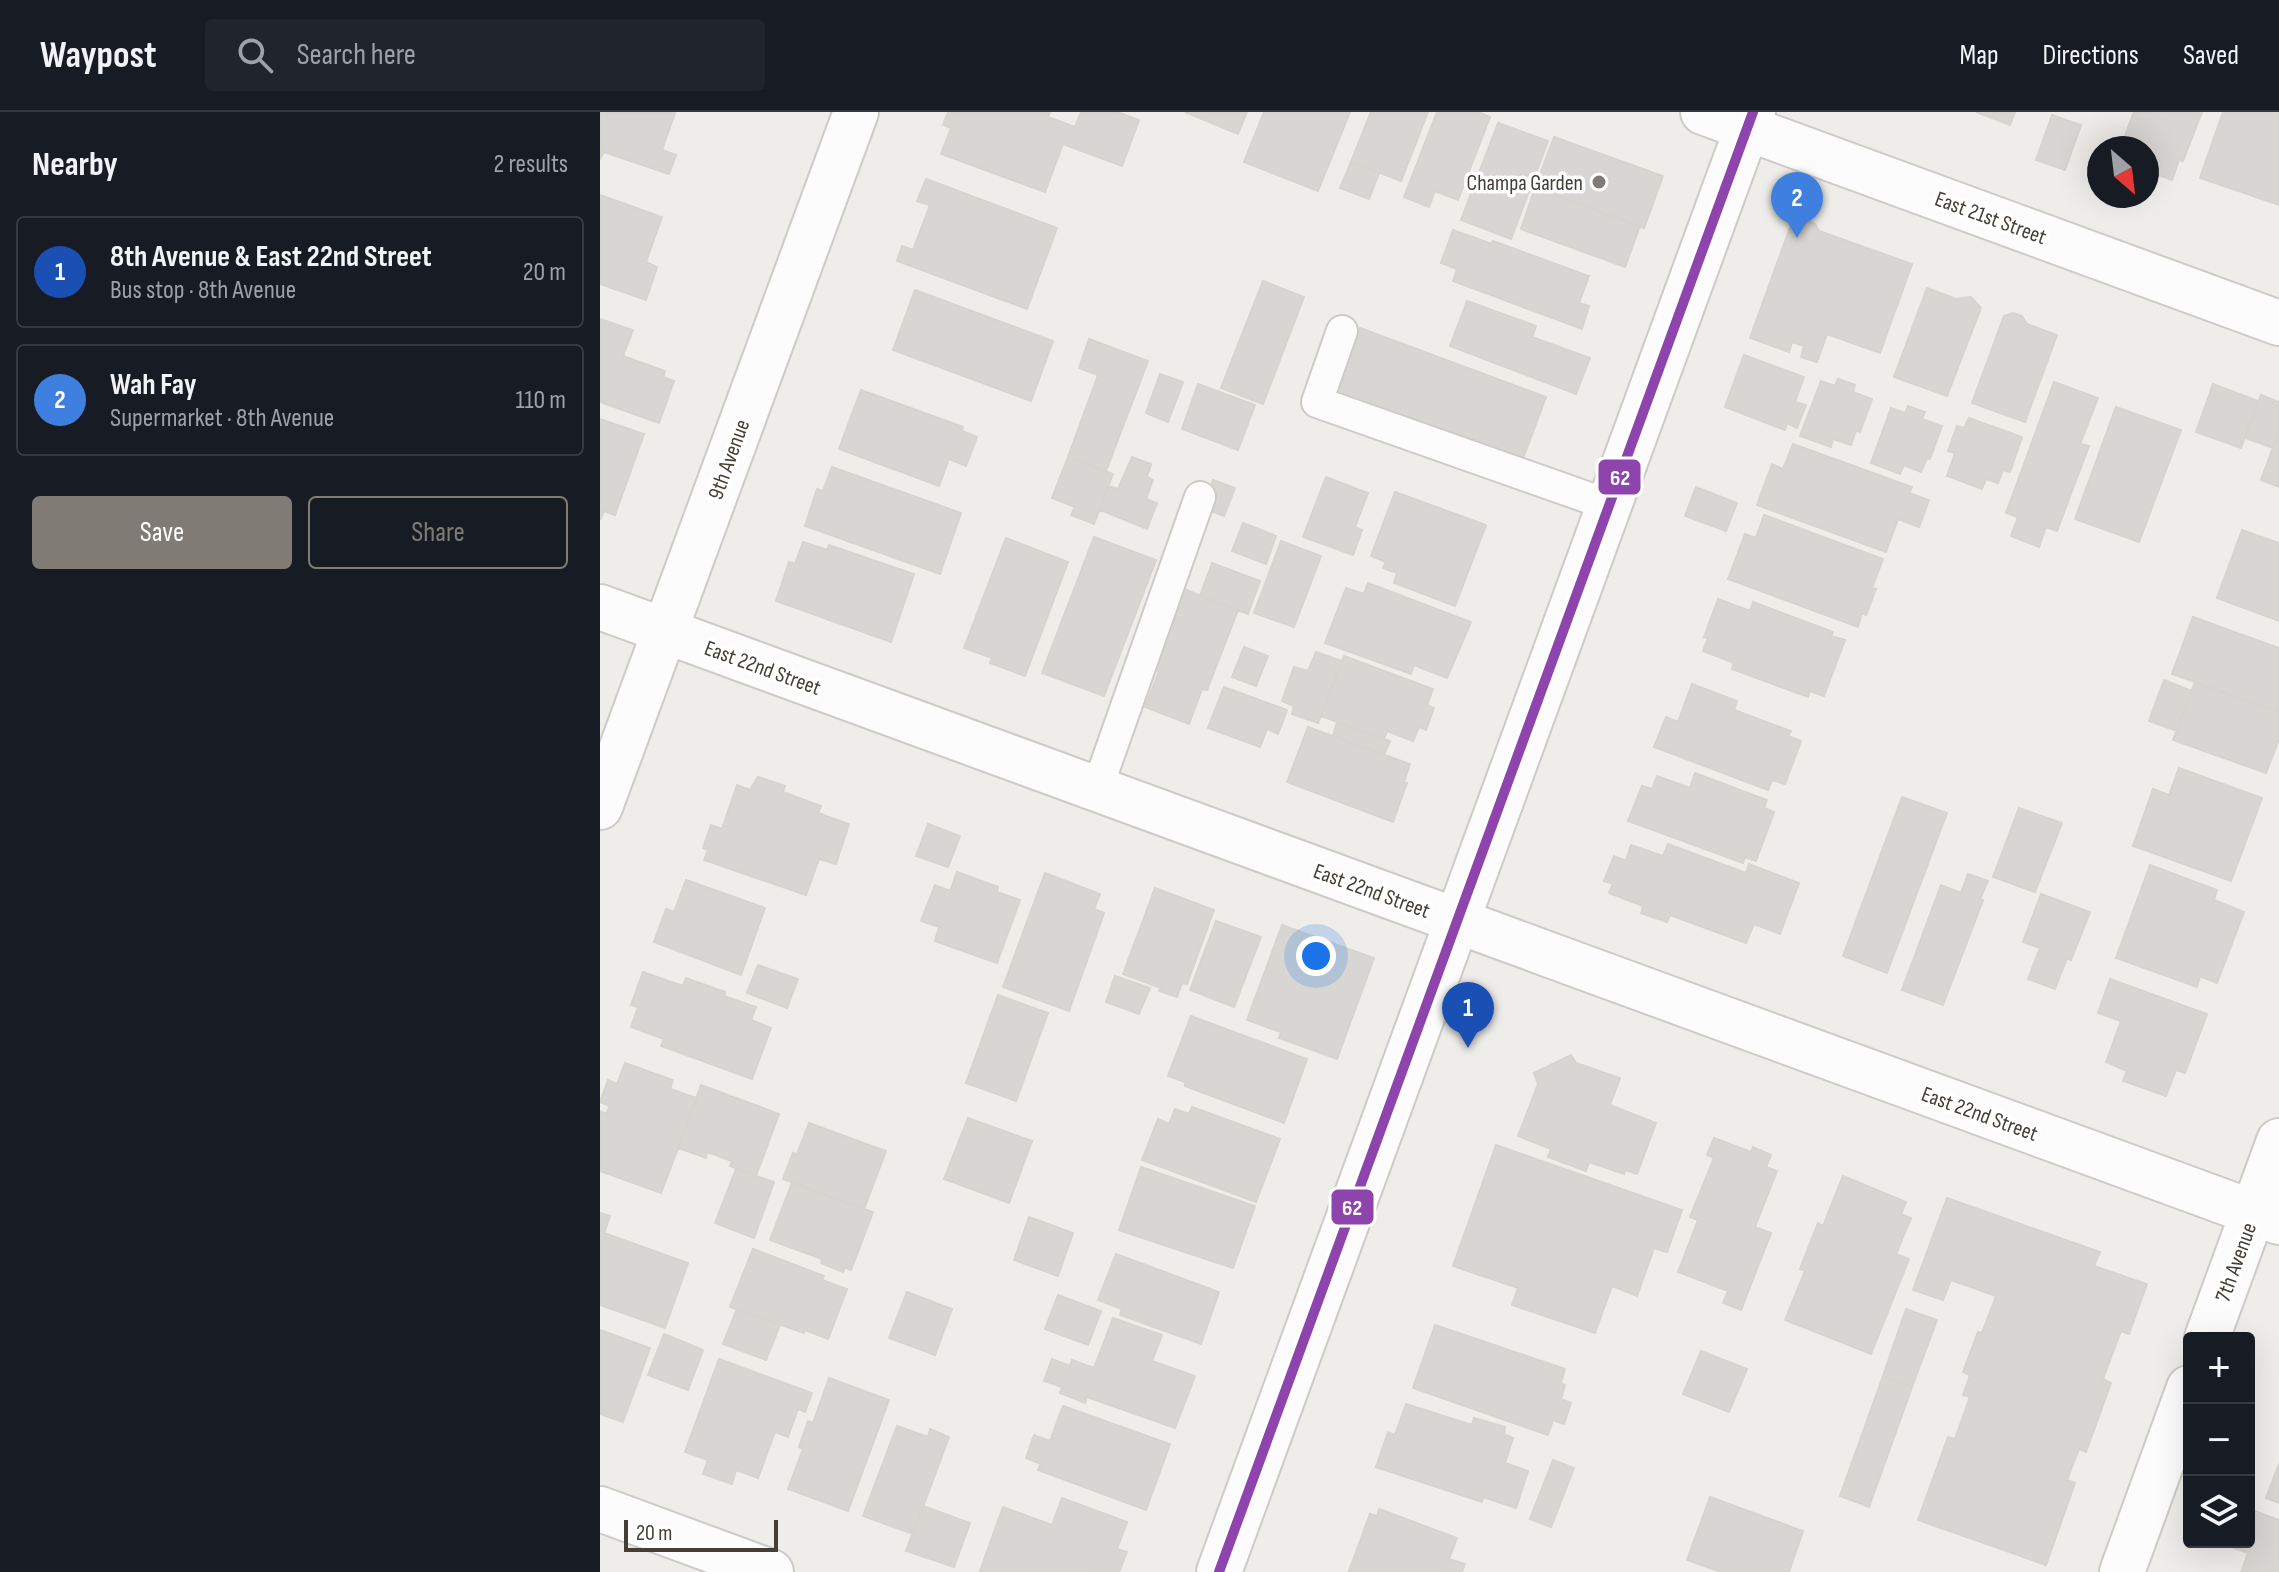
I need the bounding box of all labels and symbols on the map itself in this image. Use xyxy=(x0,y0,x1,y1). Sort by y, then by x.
north arrow xyxy=(2087,136,2159,208)
place label: Champa Garden xyxy=(1467,170,1583,197)
pin: 2 xyxy=(1771,172,1823,238)
marker: Champa Garden xyxy=(1590,173,1608,191)
street label: East 21st Street xyxy=(1931,186,2050,251)
street label: 9th Avenue xyxy=(702,416,756,503)
line badge: 62 xyxy=(1597,458,1642,496)
text: 62 xyxy=(1610,465,1630,492)
street label: East 22nd Street xyxy=(701,635,825,702)
street label: East 22nd Street xyxy=(1310,858,1434,925)
your location xyxy=(1296,936,1336,976)
pin: 1 xyxy=(1442,982,1494,1048)
street label: East 22nd Street xyxy=(1918,1081,2042,1148)
line badge: 62 xyxy=(1330,1188,1375,1226)
text: 62 xyxy=(1342,1195,1362,1222)
street label: 7th Avenue xyxy=(2210,1219,2263,1306)
scale bar xyxy=(624,1516,778,1552)

